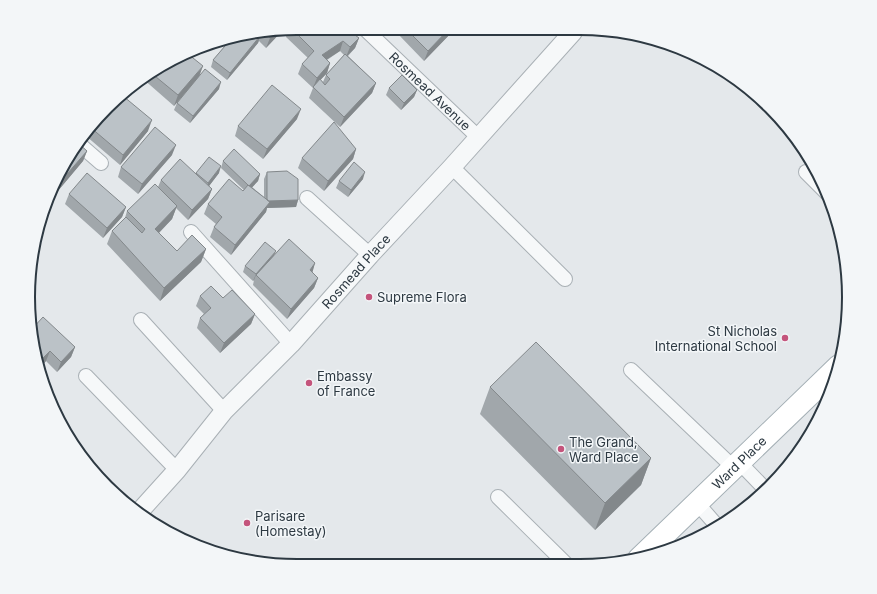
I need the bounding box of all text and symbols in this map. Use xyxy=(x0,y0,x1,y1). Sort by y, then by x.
street label: Rosmead Avenue xyxy=(386,49,474,134)
street label: Rosmead Place xyxy=(318,231,394,312)
place label: Supreme Flora xyxy=(377,289,467,305)
marker: Supreme Flora xyxy=(364,292,374,302)
place label: St Nicholas International School xyxy=(655,323,777,354)
marker: St Nicholas International School xyxy=(780,333,790,343)
place label: Embassy of France xyxy=(317,368,375,399)
marker: Embassy of France xyxy=(304,378,314,388)
street label: Ward Place xyxy=(708,433,770,492)
place label: The Grand, Ward Place xyxy=(569,434,639,465)
marker: The Grand, Ward Place xyxy=(556,444,566,454)
place label: Parisare (Homestay) xyxy=(255,508,327,539)
marker: Parisare (Homestay) xyxy=(242,518,252,528)

